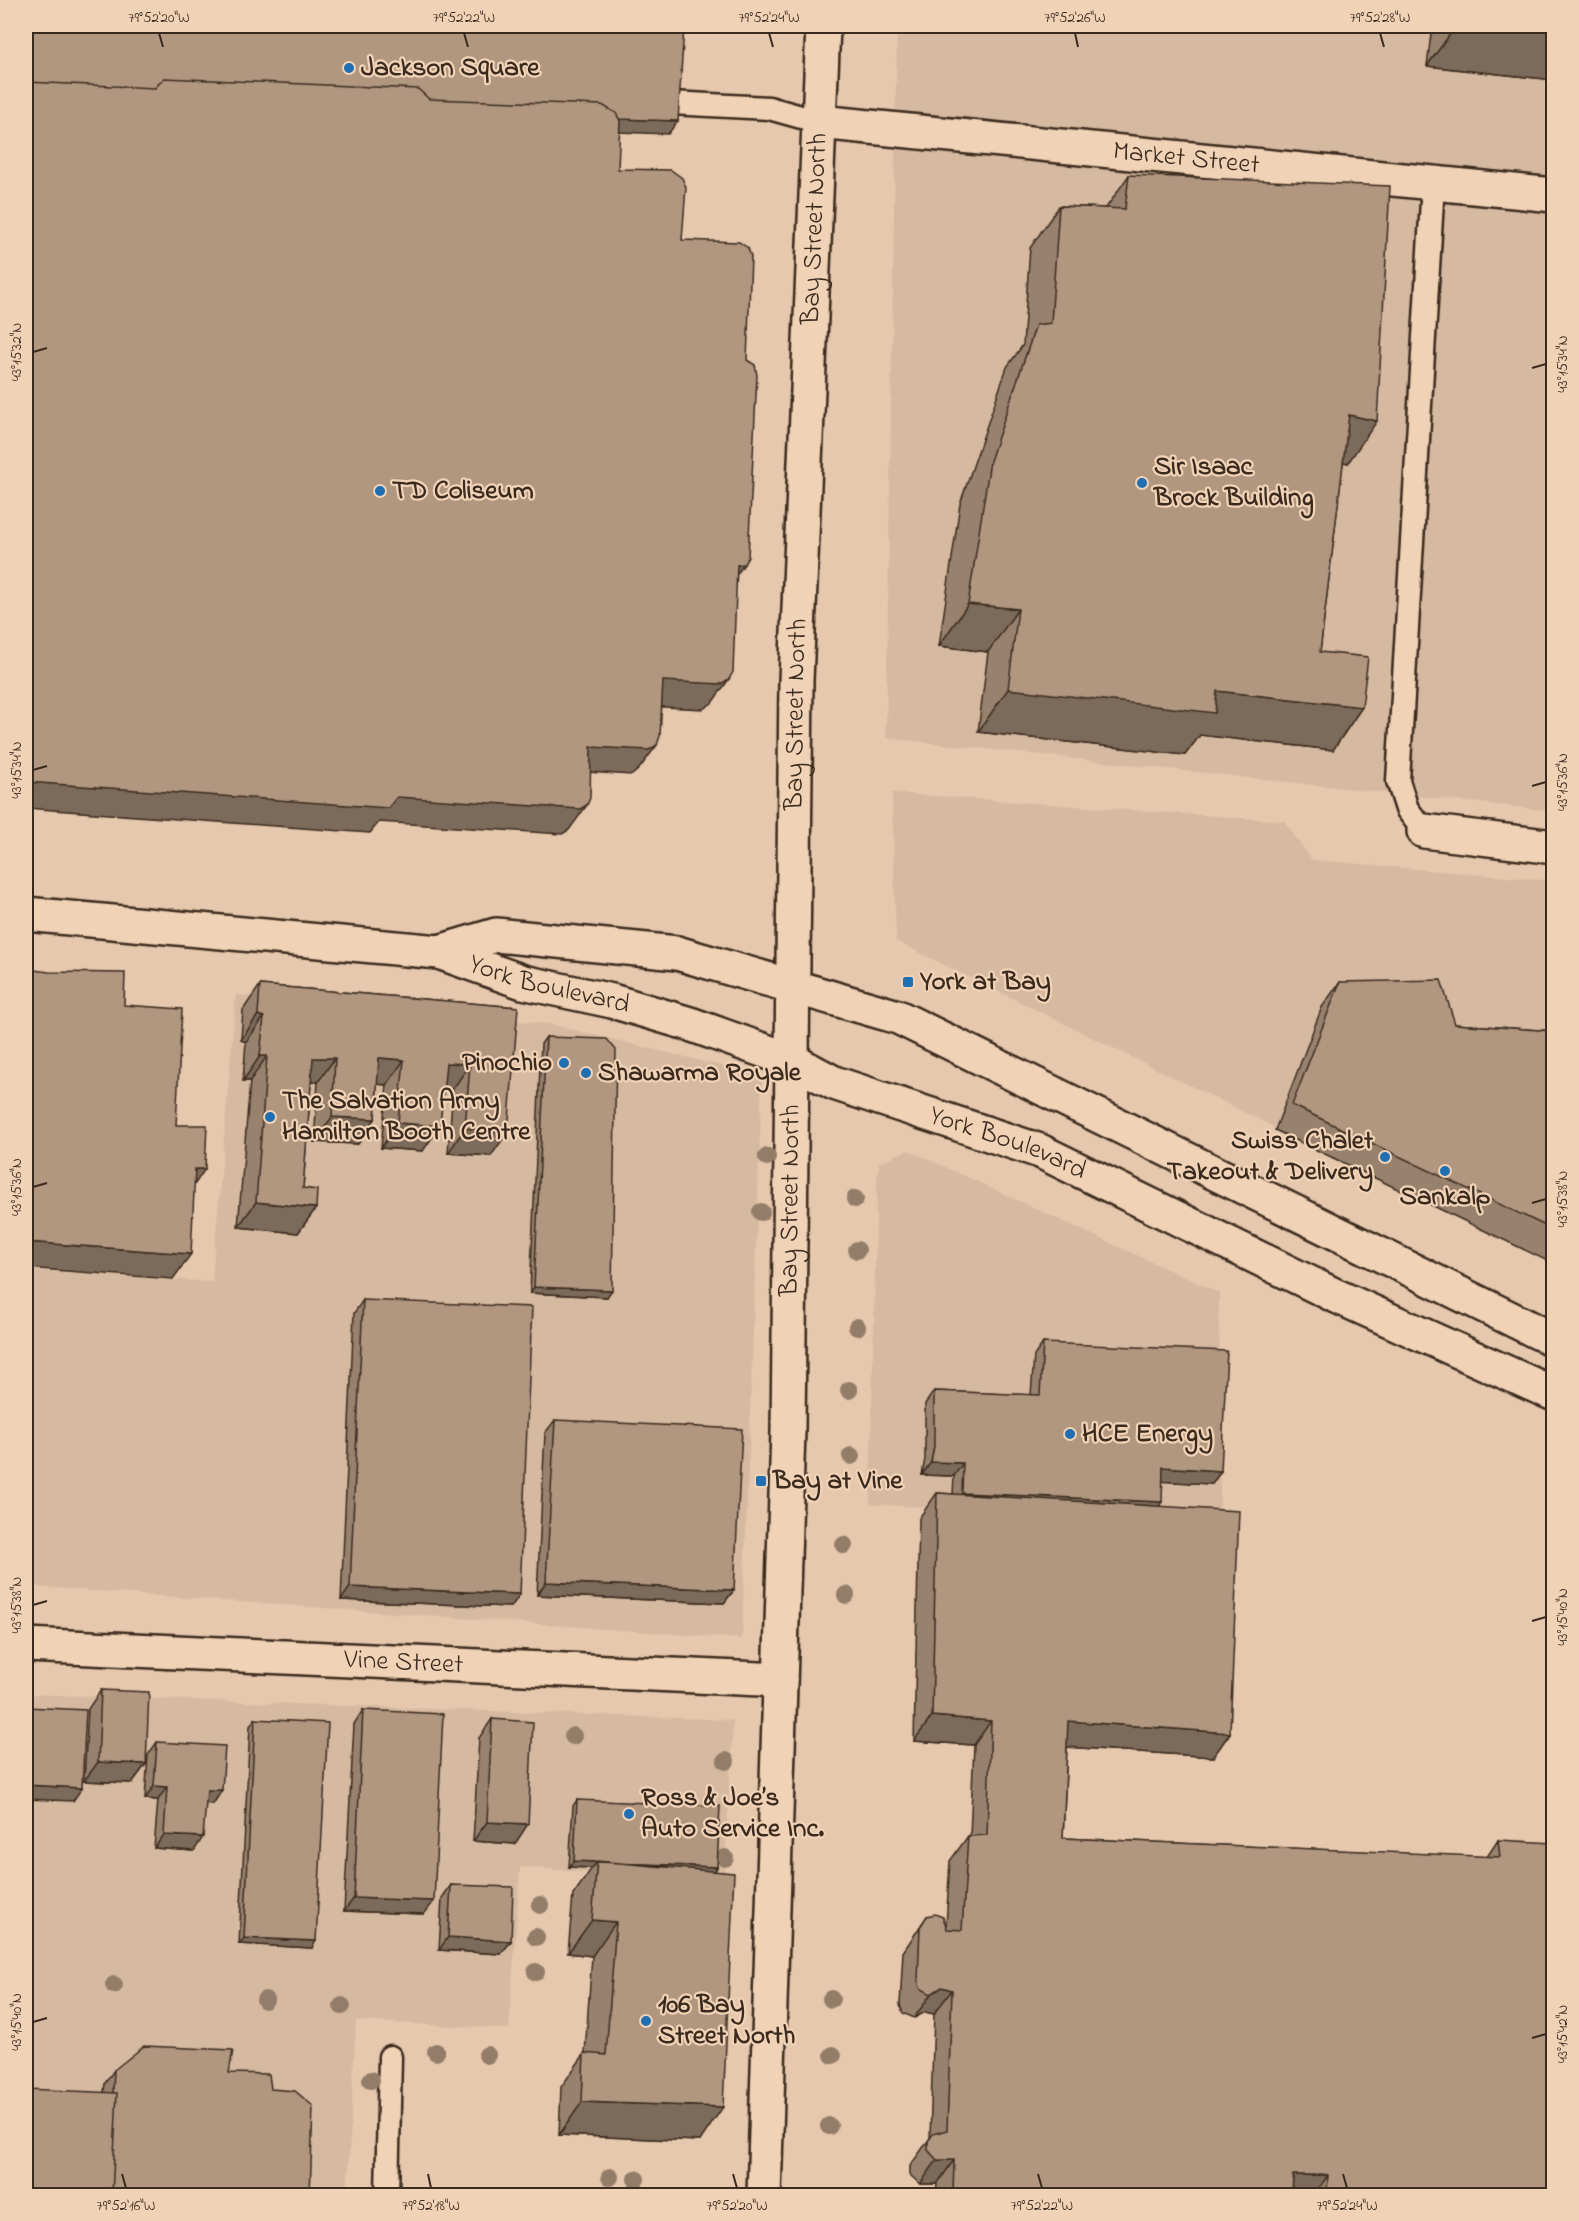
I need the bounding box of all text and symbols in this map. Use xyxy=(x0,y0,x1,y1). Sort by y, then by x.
text: 79°52'20"W xyxy=(128,7,190,29)
text: 79°52'22"W xyxy=(433,7,495,29)
text: 79°52'24"W xyxy=(738,7,800,29)
text: 79°52'26"W xyxy=(1044,7,1106,29)
text: 79°52'28"W xyxy=(1350,7,1410,29)
place label: Jackson Square xyxy=(361,49,540,88)
marker: Jackson Square xyxy=(342,61,356,75)
street label: Bay Street North xyxy=(791,132,838,326)
street label: Market Street xyxy=(1111,132,1261,185)
text: 43°15'32"N xyxy=(6,323,28,381)
text: 43°15'34"N xyxy=(1552,335,1574,393)
place label: Sir Isaac Brock Building xyxy=(1152,448,1314,519)
place label: TD Coliseum xyxy=(392,472,534,511)
marker: Sir Isaac Brock Building xyxy=(1135,476,1149,490)
marker: TD Coliseum xyxy=(373,484,387,498)
street label: Bay Street North xyxy=(775,618,818,812)
text: 43°15'34"N xyxy=(6,741,28,799)
text: 43°15'36"N xyxy=(1552,753,1574,811)
street label: York Boulevard xyxy=(463,945,635,1025)
place label: York at Bay xyxy=(919,963,1051,1002)
marker: York at Bay xyxy=(901,975,915,989)
place label: Pinochio xyxy=(462,1044,552,1083)
place label: Shawarma Royale xyxy=(598,1054,802,1093)
marker: Pinochio xyxy=(557,1056,571,1070)
marker: Shawarma Royale xyxy=(579,1066,593,1080)
place label: The Salvation Army Hamilton Booth Centre xyxy=(282,1082,531,1152)
street label: York Boulevard xyxy=(924,1096,1093,1190)
street label: Bay Street North xyxy=(770,1104,811,1298)
marker: The Salvation Army Hamilton Booth Centre xyxy=(263,1110,277,1124)
place label: Swiss Chalet Takeout & Delivery xyxy=(1167,1122,1374,1192)
marker: Swiss Chalet Takeout & Delivery xyxy=(1378,1150,1392,1164)
text: 43°15'36"N xyxy=(6,1158,28,1216)
marker: Sankalp xyxy=(1438,1164,1452,1178)
text: 43°15'38"N xyxy=(1552,1171,1574,1227)
place label: Sankalp xyxy=(1400,1178,1491,1217)
place label: HCE Energy xyxy=(1082,1415,1213,1455)
marker: HCE Energy xyxy=(1063,1427,1077,1441)
place label: Bay at Vine xyxy=(771,1462,903,1501)
marker: Bay at Vine xyxy=(754,1474,768,1488)
text: 43°15'38"N xyxy=(6,1577,28,1633)
text: 43°15'40"N xyxy=(1552,1588,1574,1646)
street label: Vine Street xyxy=(342,1640,464,1685)
place label: Ross & Joe’s Auto Service Inc. xyxy=(641,1779,824,1849)
marker: Ross & Joe’s Auto Service Inc. xyxy=(622,1807,636,1821)
place label: 106 Bay Street North xyxy=(658,1986,795,2056)
text: 43°15'40"N xyxy=(6,1993,28,2051)
text: 43°15'42"N xyxy=(1552,2005,1574,2063)
marker: 106 Bay Street North xyxy=(639,2014,653,2028)
text: 79°52'16"W xyxy=(97,2195,155,2217)
text: 79°52'18"W xyxy=(402,2195,460,2217)
text: 79°52'20"W xyxy=(706,2195,768,2217)
text: 79°52'22"W xyxy=(1011,2195,1073,2217)
text: 79°52'24"W xyxy=(1316,2195,1378,2217)

